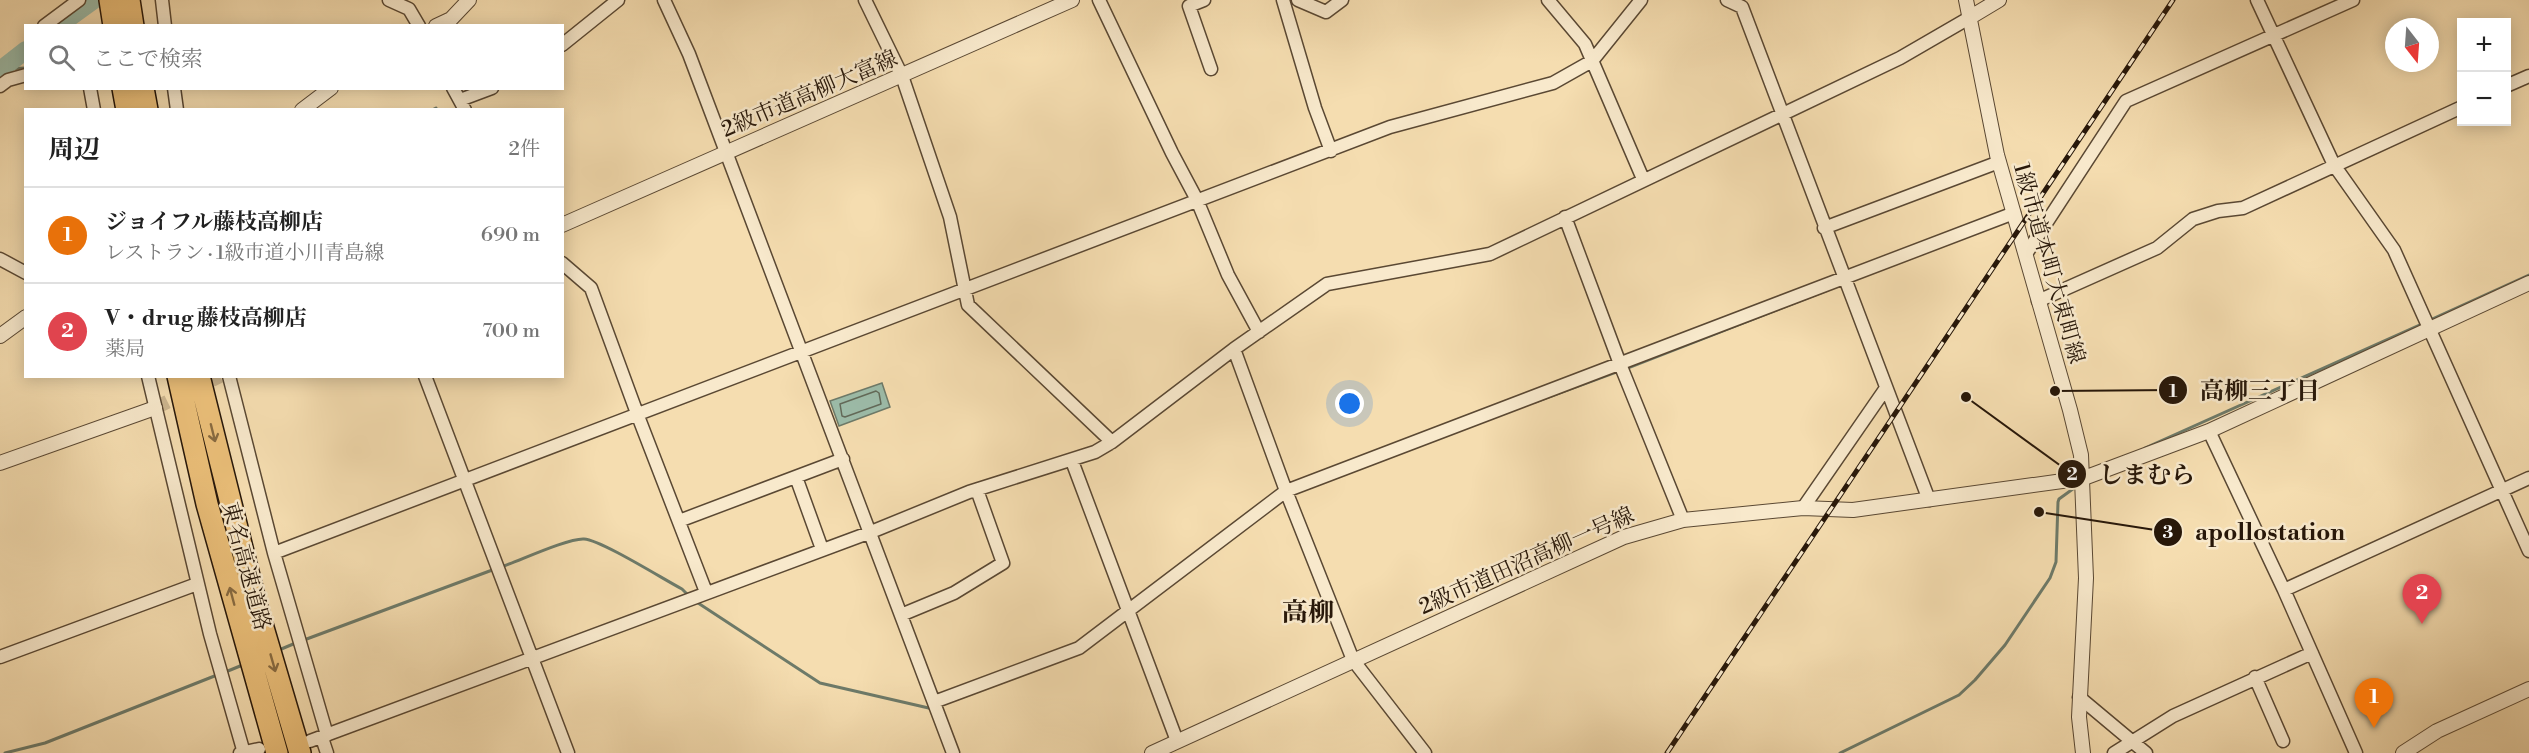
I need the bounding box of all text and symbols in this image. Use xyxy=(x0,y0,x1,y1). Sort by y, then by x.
north arrow xyxy=(2385,18,2439,72)
map controls xyxy=(2457,18,2511,126)
button: + xyxy=(2457,18,2511,72)
search box xyxy=(24,24,564,90)
icon: search xyxy=(45,41,78,74)
street label: 2級市道高柳大富線 xyxy=(718,45,902,144)
text: ここで検索 xyxy=(93,46,203,73)
button: − xyxy=(2457,72,2511,126)
text: 周辺 xyxy=(48,134,100,166)
text: 2件 xyxy=(509,137,540,162)
street label: 1級市道本町大東町線 xyxy=(2007,160,2090,367)
text: ジョイフル藤枝高柳店 xyxy=(105,209,323,236)
text: 1 xyxy=(63,223,72,248)
text: 690 m xyxy=(481,223,540,248)
text: レストラン · 1級市道小川青島線 xyxy=(105,241,385,266)
text: V・drug 藤枝高柳店 xyxy=(105,305,307,332)
text: 2 xyxy=(61,319,74,344)
text: 700 m xyxy=(482,319,540,344)
text: 薬局 xyxy=(105,337,145,362)
callout: 高柳三丁目 xyxy=(2158,369,2332,411)
text: 高柳三丁目 xyxy=(2200,377,2320,407)
text: 1 xyxy=(2169,380,2178,403)
your location xyxy=(1335,389,1364,418)
one-way arrow xyxy=(208,423,220,442)
callout: しまむら xyxy=(2057,453,2207,495)
text: しまむら xyxy=(2099,461,2195,491)
text: 2 xyxy=(2066,463,2078,486)
street label: 東名高速道路 xyxy=(215,499,276,634)
street label: 2級市道田沼高柳一号線 xyxy=(1415,502,1638,621)
callout: apollostation xyxy=(2153,511,2357,553)
text: apollostation xyxy=(2195,518,2345,548)
text: 3 xyxy=(2163,521,2174,544)
pin: 2 xyxy=(2402,574,2442,624)
one-way arrow xyxy=(225,587,237,606)
district label: 高柳 xyxy=(1282,597,1334,629)
one-way arrow xyxy=(268,653,279,672)
pin: 1 xyxy=(2354,678,2394,728)

